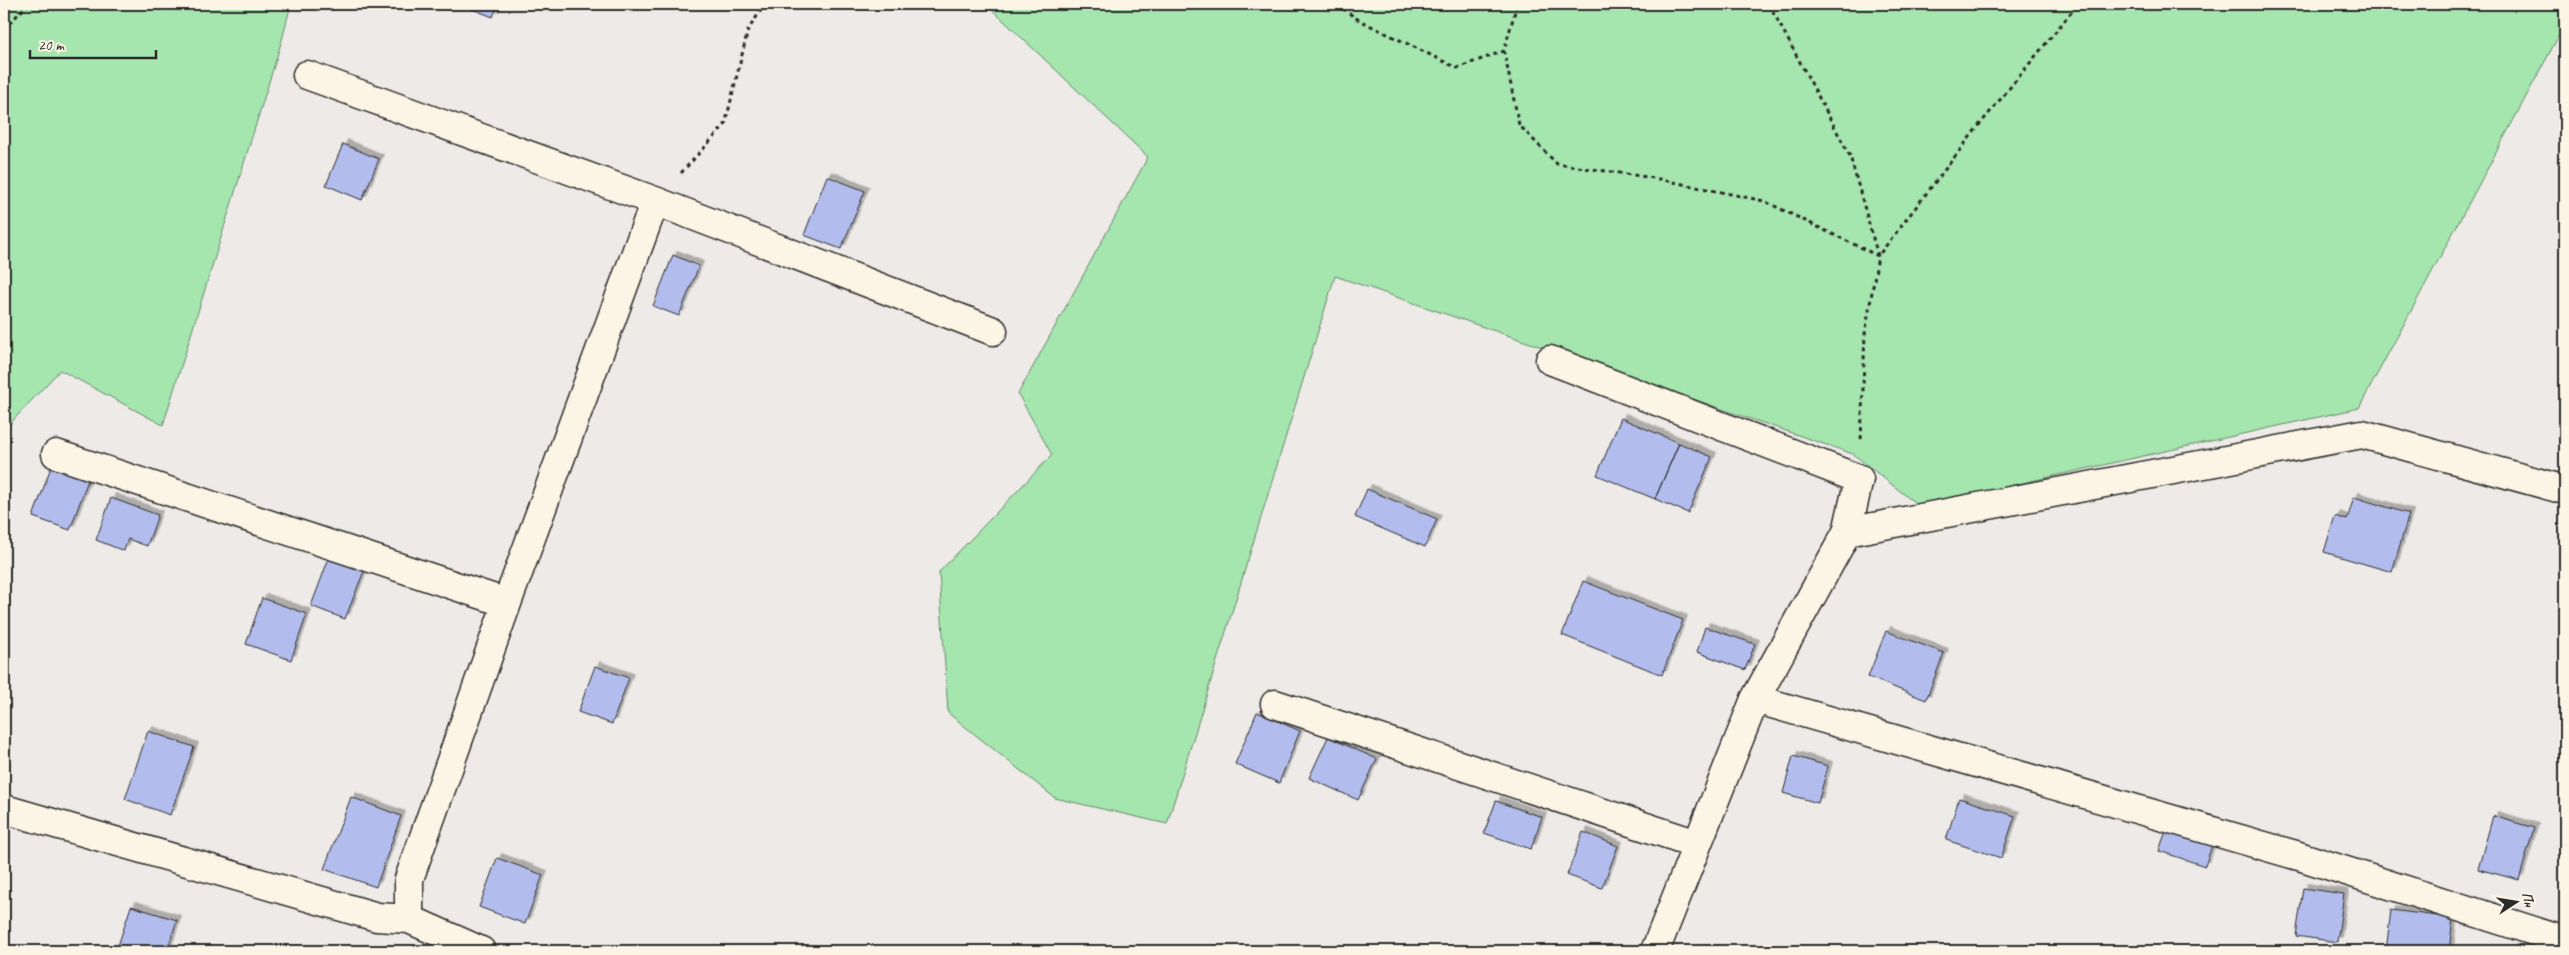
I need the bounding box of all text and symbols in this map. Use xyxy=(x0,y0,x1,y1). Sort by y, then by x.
scale bar xyxy=(30,28,156,60)
text: 20 m xyxy=(38,36,65,55)
north arrow xyxy=(2492,878,2542,928)
text: Пн xyxy=(2518,890,2538,909)

